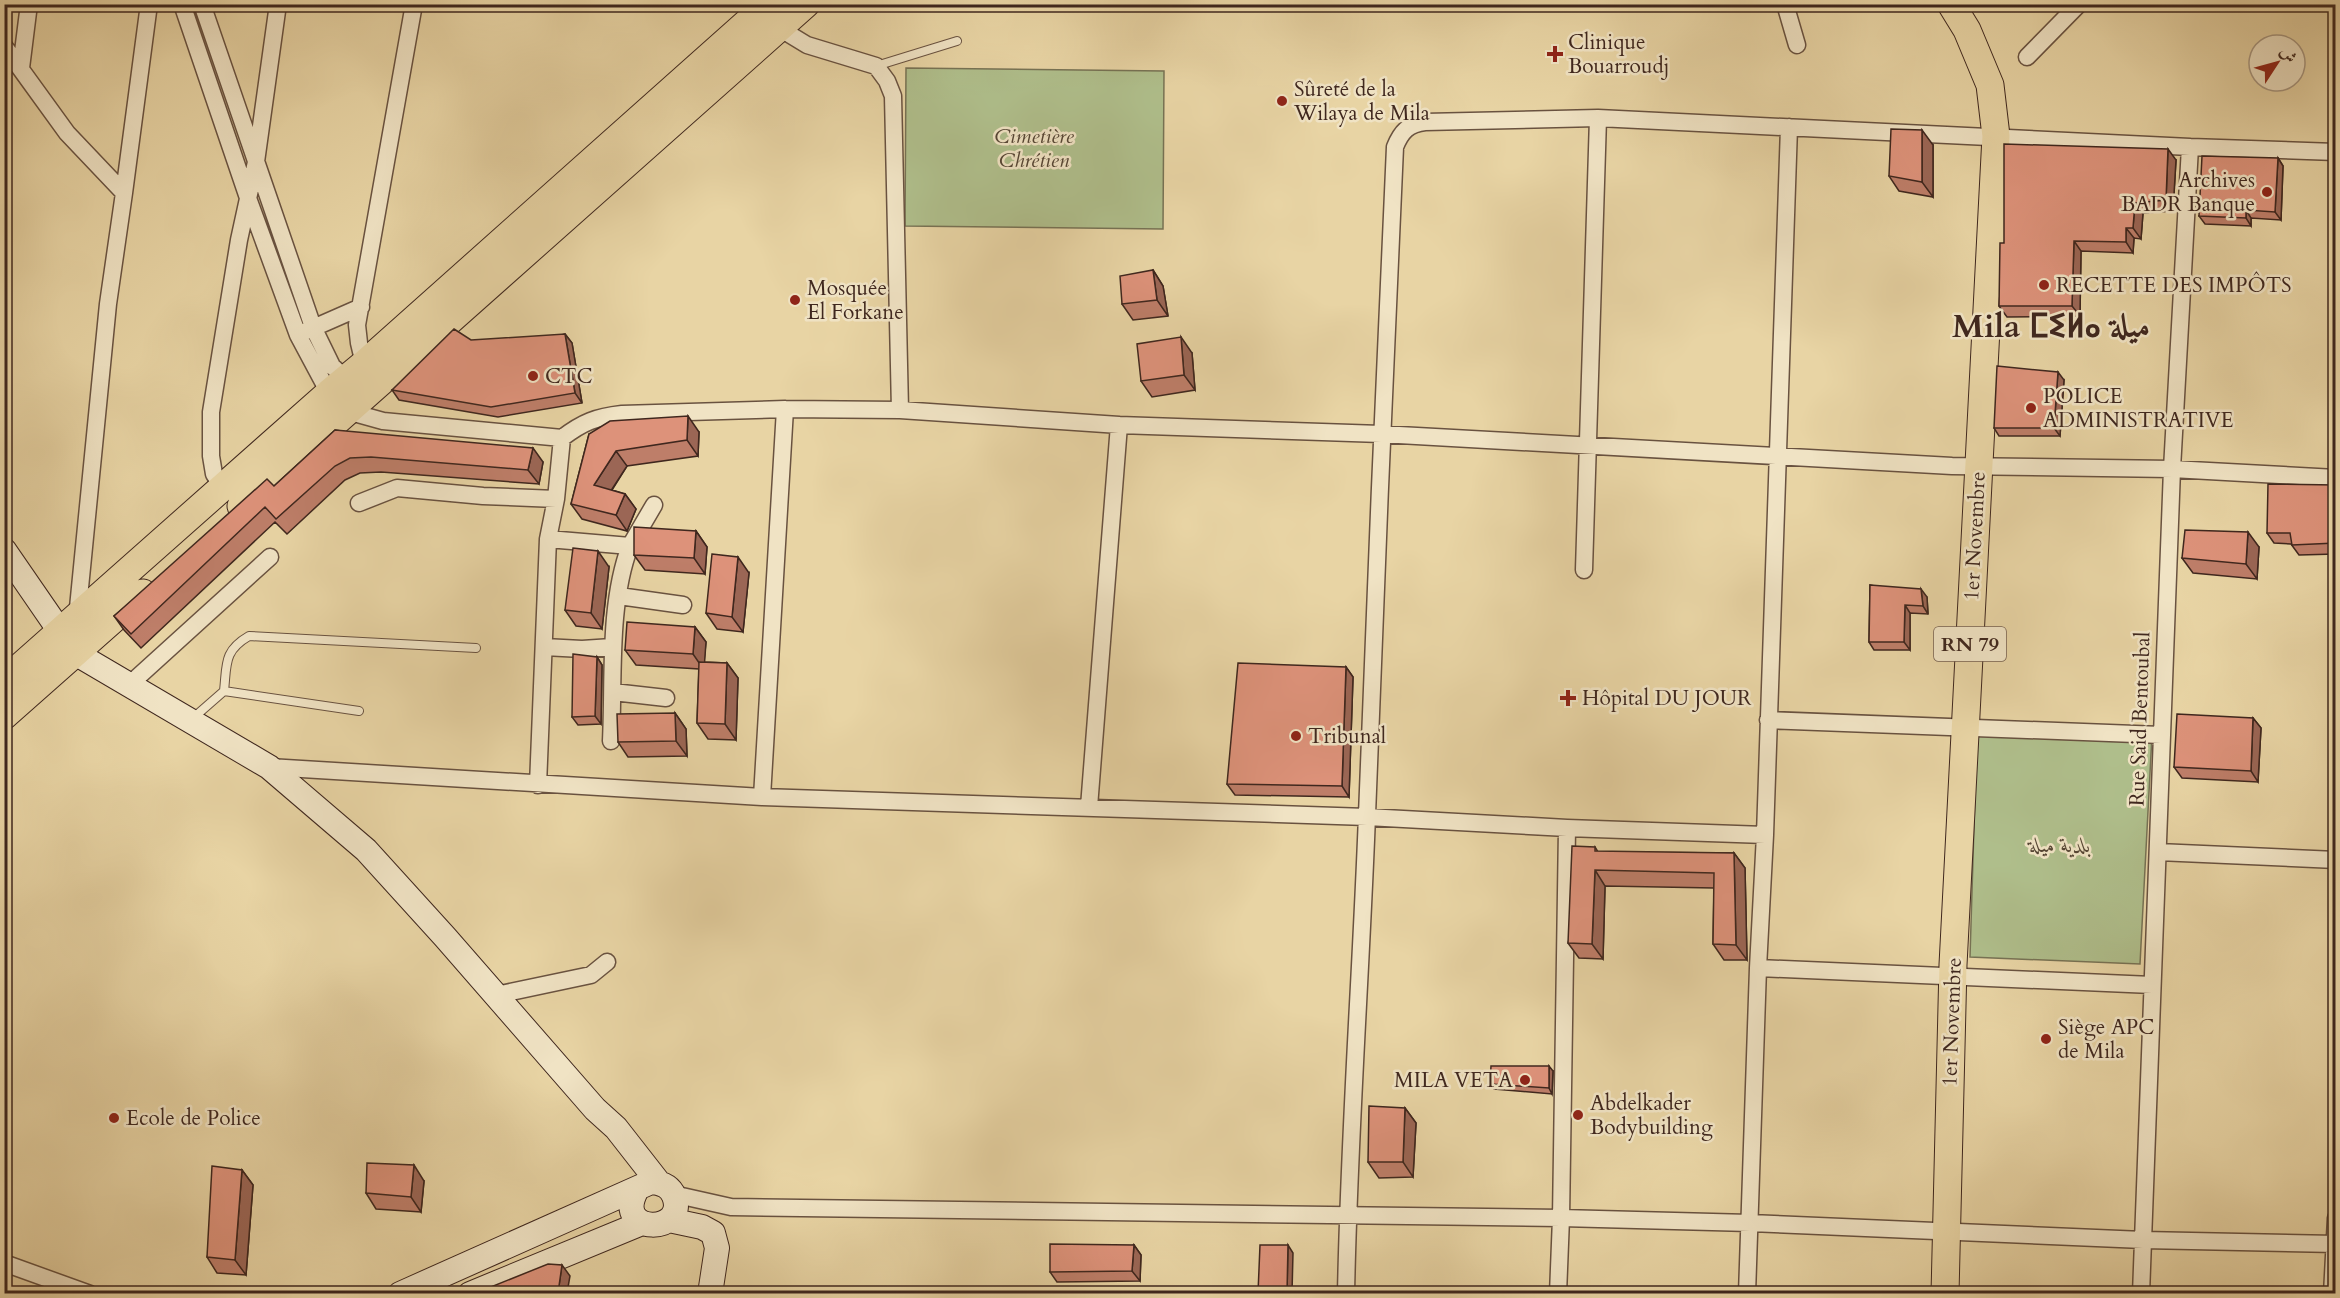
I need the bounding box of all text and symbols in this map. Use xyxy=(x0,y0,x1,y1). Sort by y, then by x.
place label: Clinique Bouarroudj xyxy=(1568,28,1670,81)
north arrow xyxy=(2247,33,2307,93)
text: ش xyxy=(2275,42,2302,68)
marker: Clinique Bouarroudj xyxy=(1546,45,1564,63)
place label: Sûreté de la Wilaya de Mila xyxy=(1293,75,1430,128)
marker: Sûreté de la Wilaya de Mila xyxy=(1275,94,1289,108)
park label: Cimetière Chrétien xyxy=(994,122,1075,175)
place label: Archives BADR Banque xyxy=(2121,166,2255,219)
marker: Archives BADR Banque xyxy=(2260,185,2274,199)
place label: RECETTE DES IMPÔTS xyxy=(2056,271,2292,300)
place label: Mosquée El Forkane xyxy=(807,274,904,327)
marker: RECETTE DES IMPÔTS xyxy=(2037,278,2051,292)
marker: Mosquée El Forkane xyxy=(788,293,802,307)
district label: Mila ⵎⵉⵍⴰ ميلة xyxy=(1952,304,2150,349)
place label: CTC xyxy=(545,362,593,391)
marker: CTC xyxy=(526,369,540,383)
place label: POLICE ADMINISTRATIVE xyxy=(2043,382,2233,435)
marker: POLICE ADMINISTRATIVE xyxy=(2024,401,2038,415)
street label: 1er Novembre xyxy=(1957,471,1993,601)
road number: RN 79 xyxy=(1934,627,2006,661)
street label: Rue Said Bentoubal xyxy=(2122,631,2158,807)
place label: Hôpital DU JOUR xyxy=(1582,684,1752,713)
marker: Hôpital DU JOUR xyxy=(1559,689,1577,707)
place label: Tribunal xyxy=(1308,722,1386,751)
marker: Tribunal xyxy=(1289,729,1303,743)
park label: بلدية ميلة xyxy=(2026,831,2091,860)
street label: 1er Novembre xyxy=(1935,957,1969,1087)
place label: Siège APC de Mila xyxy=(2058,1013,2154,1066)
marker: Siège APC de Mila xyxy=(2039,1032,2053,1046)
place label: MILA VETA xyxy=(1394,1066,1513,1095)
marker: MILA VETA xyxy=(1518,1073,1532,1087)
place label: Abdelkader Bodybuilding xyxy=(1590,1089,1713,1142)
place label: Ecole de Police xyxy=(126,1104,261,1133)
marker: Abdelkader Bodybuilding xyxy=(1571,1108,1585,1122)
marker: Ecole de Police xyxy=(107,1111,121,1125)

